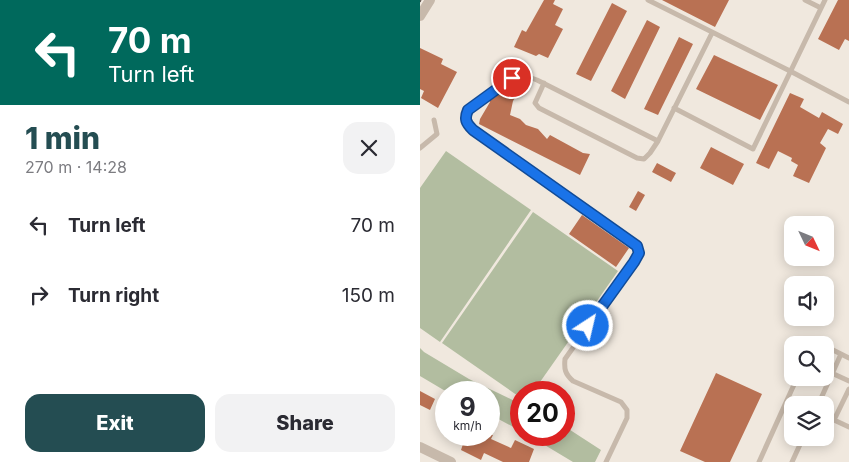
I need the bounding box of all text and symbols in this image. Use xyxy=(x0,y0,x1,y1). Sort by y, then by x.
text: 70 m xyxy=(108,19,192,61)
icon: left xyxy=(25,20,90,85)
pin xyxy=(491,57,533,99)
text: Turn left xyxy=(108,61,194,87)
icon: arrive xyxy=(498,64,526,92)
text: 1 min xyxy=(25,120,100,156)
button: close xyxy=(343,122,395,174)
text: 270 m · 14:28 xyxy=(25,157,127,177)
icon: left xyxy=(25,211,53,239)
text: Turn left xyxy=(68,214,146,237)
text: 70 m xyxy=(351,214,395,237)
north arrow xyxy=(784,216,834,266)
map controls xyxy=(784,216,834,446)
button: sound xyxy=(784,276,834,326)
icon: right xyxy=(25,281,53,309)
text: Turn right xyxy=(68,284,159,307)
text: 150 m xyxy=(342,284,395,307)
position arrow xyxy=(561,299,613,351)
button: search xyxy=(784,336,834,386)
speed limit sign: 20 xyxy=(510,381,575,446)
text: 9 xyxy=(459,392,476,422)
button: Exit xyxy=(25,394,205,452)
button: Share xyxy=(215,394,395,452)
button: layers xyxy=(784,396,834,446)
text: km/h xyxy=(453,418,482,433)

